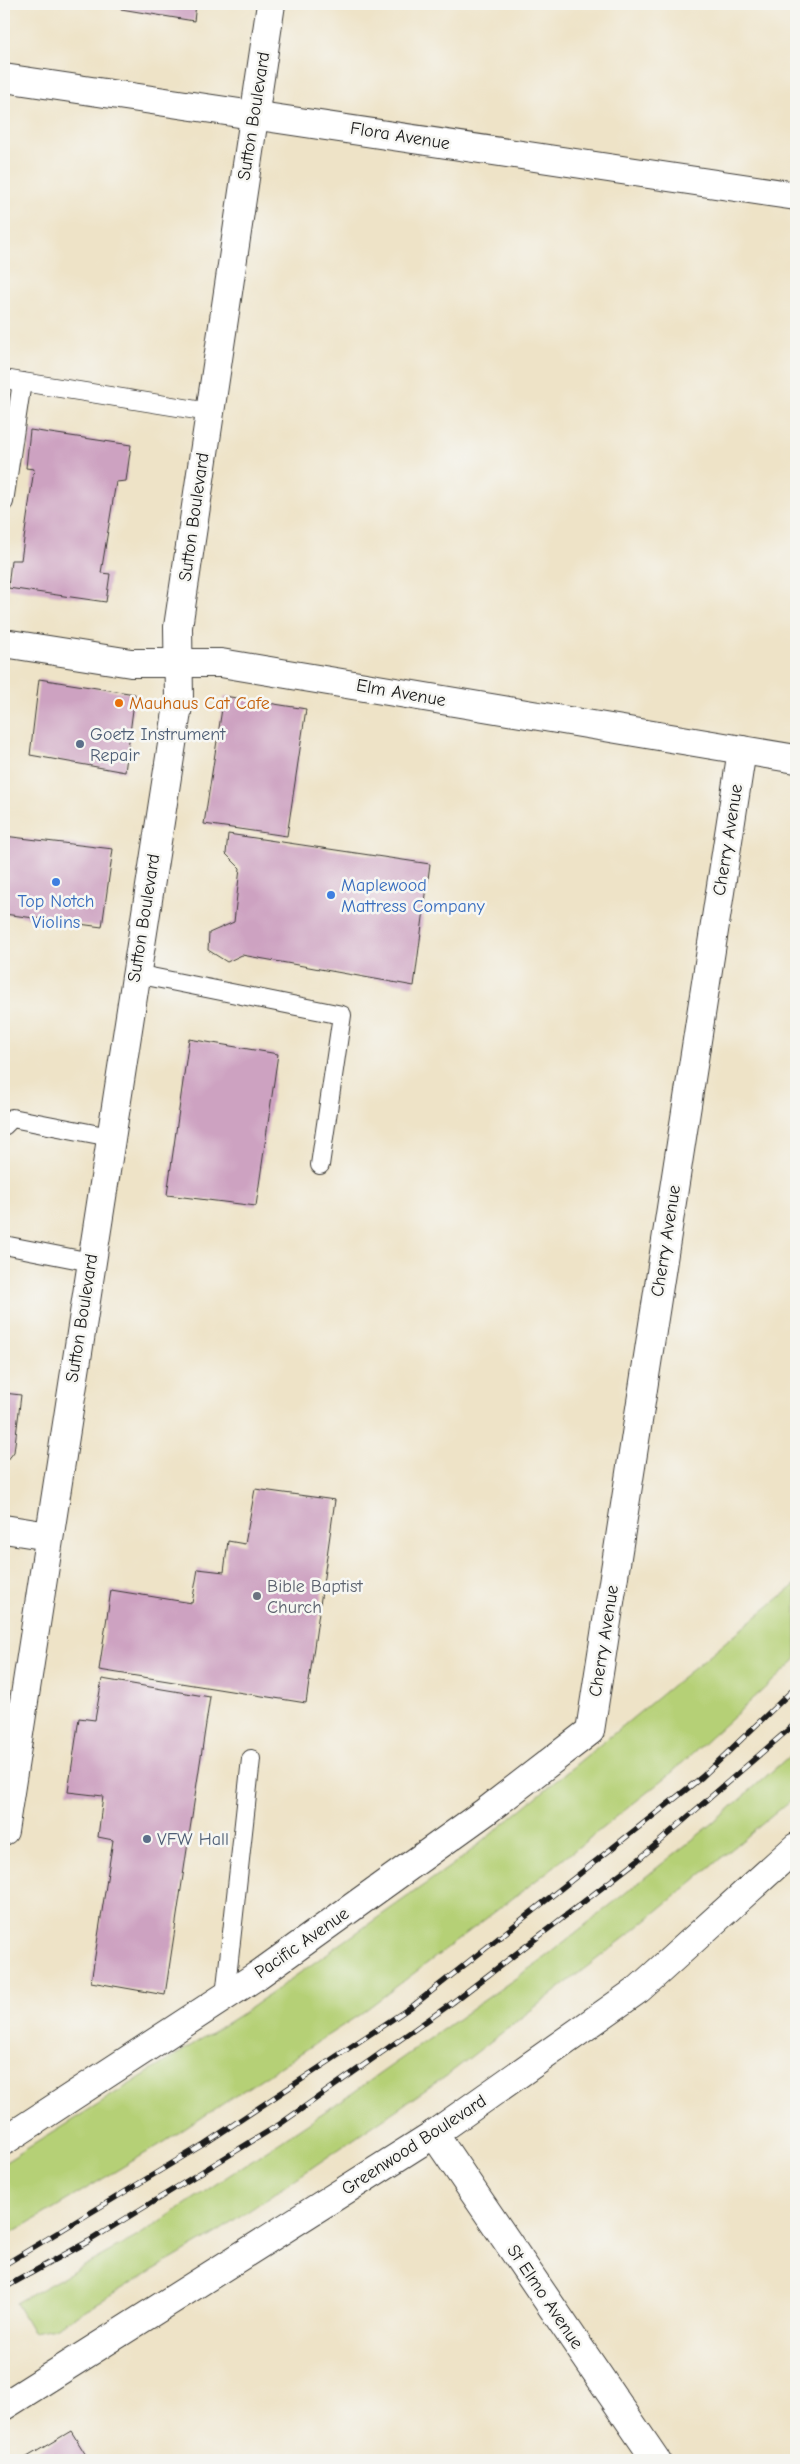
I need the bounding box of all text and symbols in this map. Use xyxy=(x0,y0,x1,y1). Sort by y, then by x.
street label: Sutton Boulevard xyxy=(233,50,275,182)
street label: Flora Avenue xyxy=(349,118,451,154)
street label: Sutton Boulevard xyxy=(175,451,213,583)
street label: Elm Avenue xyxy=(355,675,447,711)
place label: Mauhaus Cat Cafe xyxy=(129,693,270,714)
marker: Mauhaus Cat Cafe xyxy=(113,697,125,709)
place label: Goetz Instrument Repair xyxy=(90,724,226,766)
marker: Goetz Instrument Repair xyxy=(74,738,86,750)
street label: Cherry Avenue xyxy=(709,783,747,897)
street label: Sutton Boulevard xyxy=(123,852,165,984)
place label: Maplewood Mattress Company xyxy=(341,875,486,917)
marker: Top Notch Violins xyxy=(50,876,62,888)
marker: Maplewood Mattress Company xyxy=(325,889,337,901)
place label: Top Notch Violins xyxy=(18,891,94,933)
street label: Cherry Avenue xyxy=(647,1184,685,1298)
street label: Sutton Boulevard xyxy=(61,1252,103,1384)
place label: Bible Baptist Church xyxy=(267,1576,363,1618)
street label: Cherry Avenue xyxy=(585,1584,623,1698)
marker: Bible Baptist Church xyxy=(251,1590,263,1602)
place label: VFW Hall xyxy=(157,1829,229,1850)
marker: VFW Hall xyxy=(141,1833,153,1845)
street label: Pacific Avenue xyxy=(251,1903,353,1983)
street label: Greenwood Boulevard xyxy=(338,2090,490,2200)
street label: St Elmo Avenue xyxy=(502,2241,588,2353)

